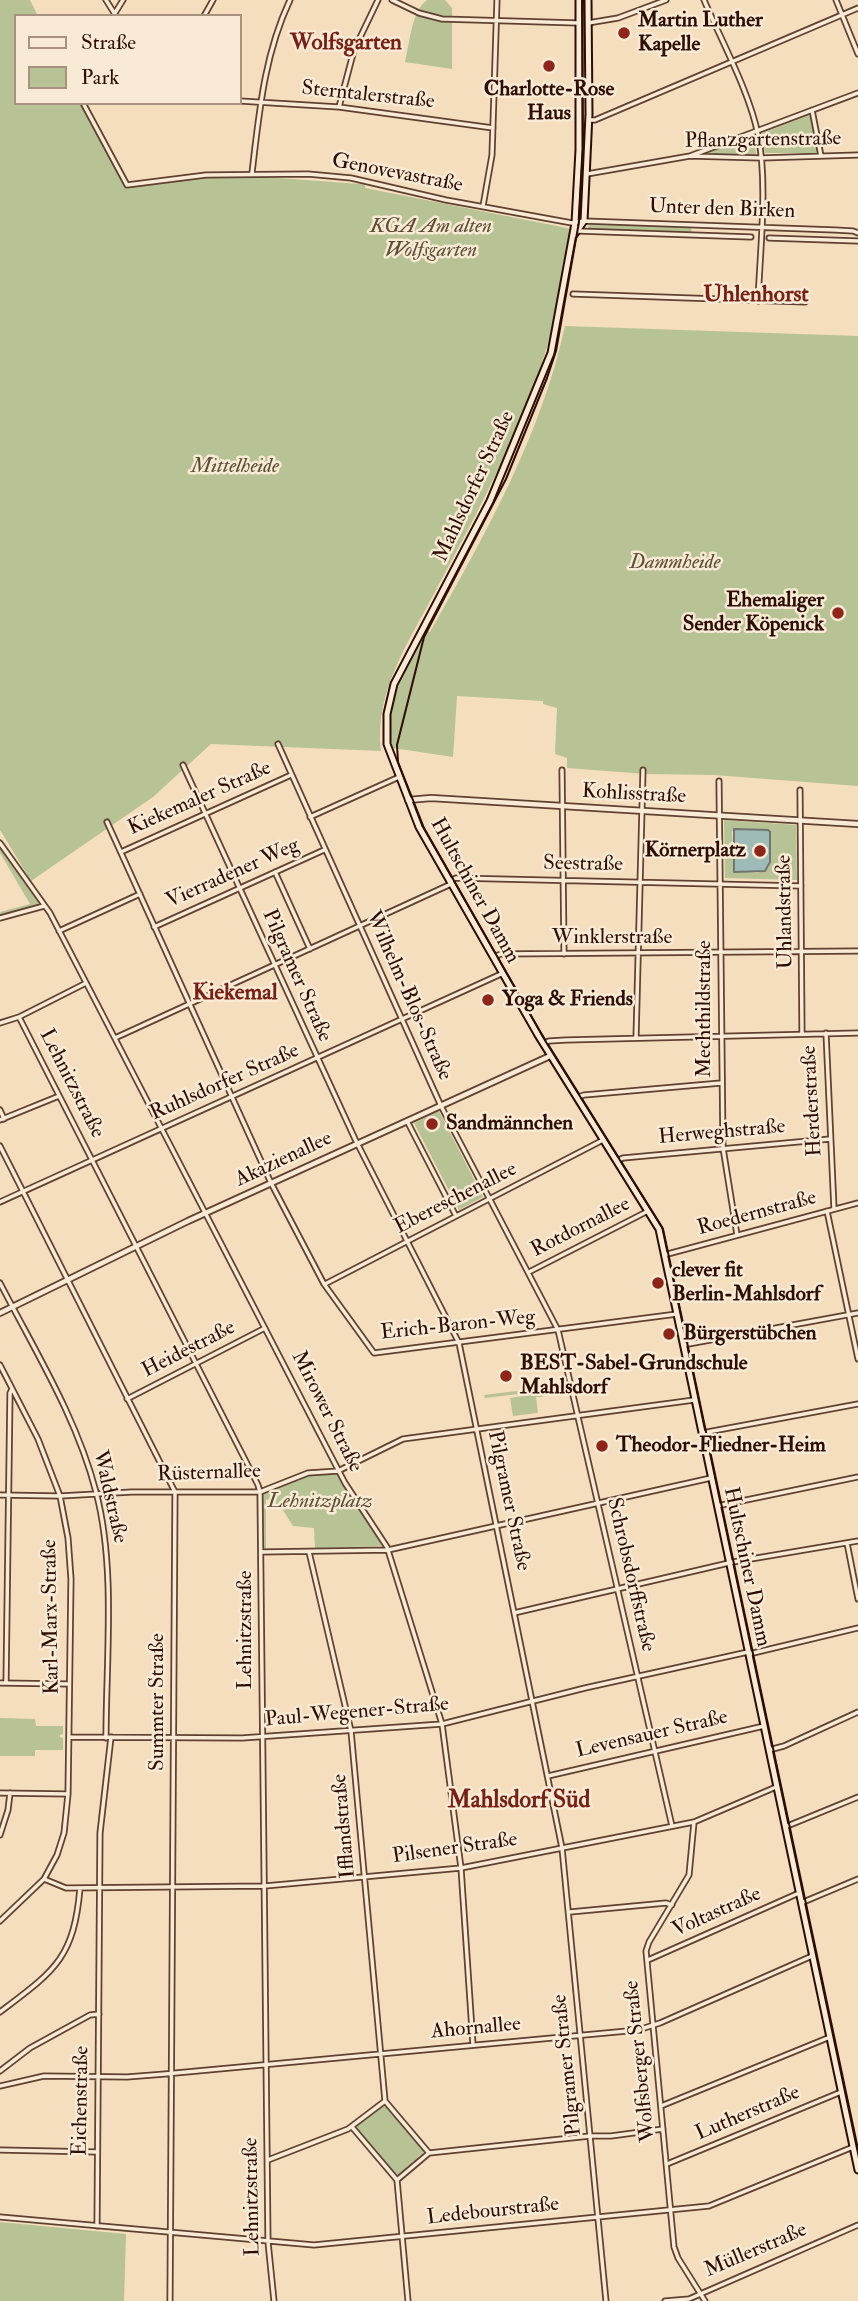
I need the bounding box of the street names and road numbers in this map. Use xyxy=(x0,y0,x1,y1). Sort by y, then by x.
street label: Sterntalerstraße xyxy=(300,76,436,116)
street label: Pflanzgartenstraße xyxy=(684,127,842,155)
street label: Genovevastraße xyxy=(329,149,465,199)
street label: Unter den Birken xyxy=(648,195,796,225)
street label: Mahlsdorfer Straße xyxy=(429,408,521,566)
street label: Kiekemaler Straße xyxy=(125,756,275,842)
street label: Kohlisstraße xyxy=(581,780,687,810)
street label: Hultschiner Damm xyxy=(424,814,524,968)
street label: Vierradener Weg xyxy=(163,833,303,915)
street label: Seestraße xyxy=(543,852,623,878)
street label: Uhlandstraße xyxy=(772,855,800,969)
street label: Pilgramer Straße xyxy=(256,906,336,1046)
street label: Wilhelm-Blos-Straße xyxy=(359,907,457,1085)
street label: Winklerstraße xyxy=(552,925,672,951)
street label: Mechthildstraße xyxy=(692,940,718,1078)
street label: Lehnitzstraße xyxy=(33,1025,109,1143)
street label: Ruhlsdorfer Straße xyxy=(147,1039,303,1127)
street label: Herderstraße xyxy=(798,1045,828,1157)
street label: Herweghstraße xyxy=(658,1115,786,1151)
street label: Akazienallee xyxy=(232,1127,336,1193)
street label: Ebereschenallee xyxy=(391,1157,521,1241)
street label: Roedernstraße xyxy=(695,1186,819,1242)
street label: Rotdornallee xyxy=(527,1192,635,1264)
street label: Erich-Baron-Weg xyxy=(379,1305,537,1347)
street label: Heidestraße xyxy=(138,1316,240,1384)
street label: Mirower Straße xyxy=(285,1347,367,1477)
street label: Pilgramer Straße xyxy=(481,1429,535,1573)
street label: Waldstraße xyxy=(86,1448,132,1546)
street label: Rüsternallee xyxy=(157,1460,261,1488)
street label: Hultschiner Damm xyxy=(717,1485,775,1649)
street label: Schrobsdorffstraße xyxy=(600,1496,660,1654)
street label: Karl-Marx-Straße xyxy=(38,1539,66,1695)
street label: Lehnitzstraße xyxy=(233,1571,259,1689)
street label: Summter Straße xyxy=(145,1633,171,1771)
street label: Paul-Wegener-Straße xyxy=(264,1692,450,1734)
street label: Levensauer Straße xyxy=(574,1705,730,1765)
street label: Ifflandstraße xyxy=(328,1773,362,1879)
street label: Pilsener Straße xyxy=(391,1828,519,1870)
street label: Voltastraße xyxy=(669,1882,765,1944)
street label: Wolfsberger Straße xyxy=(620,1979,662,2143)
street label: Pilgramer Straße xyxy=(548,1993,588,2137)
street label: Ahornallee xyxy=(430,2013,522,2045)
street label: Eichenstraße xyxy=(68,2046,96,2156)
street label: Lutherstraße xyxy=(692,2081,804,2147)
street label: Lehnitzstraße xyxy=(239,2137,267,2257)
street label: Ledebourstraße xyxy=(426,2193,560,2231)
street label: Müllerstraße xyxy=(701,2218,811,2284)

